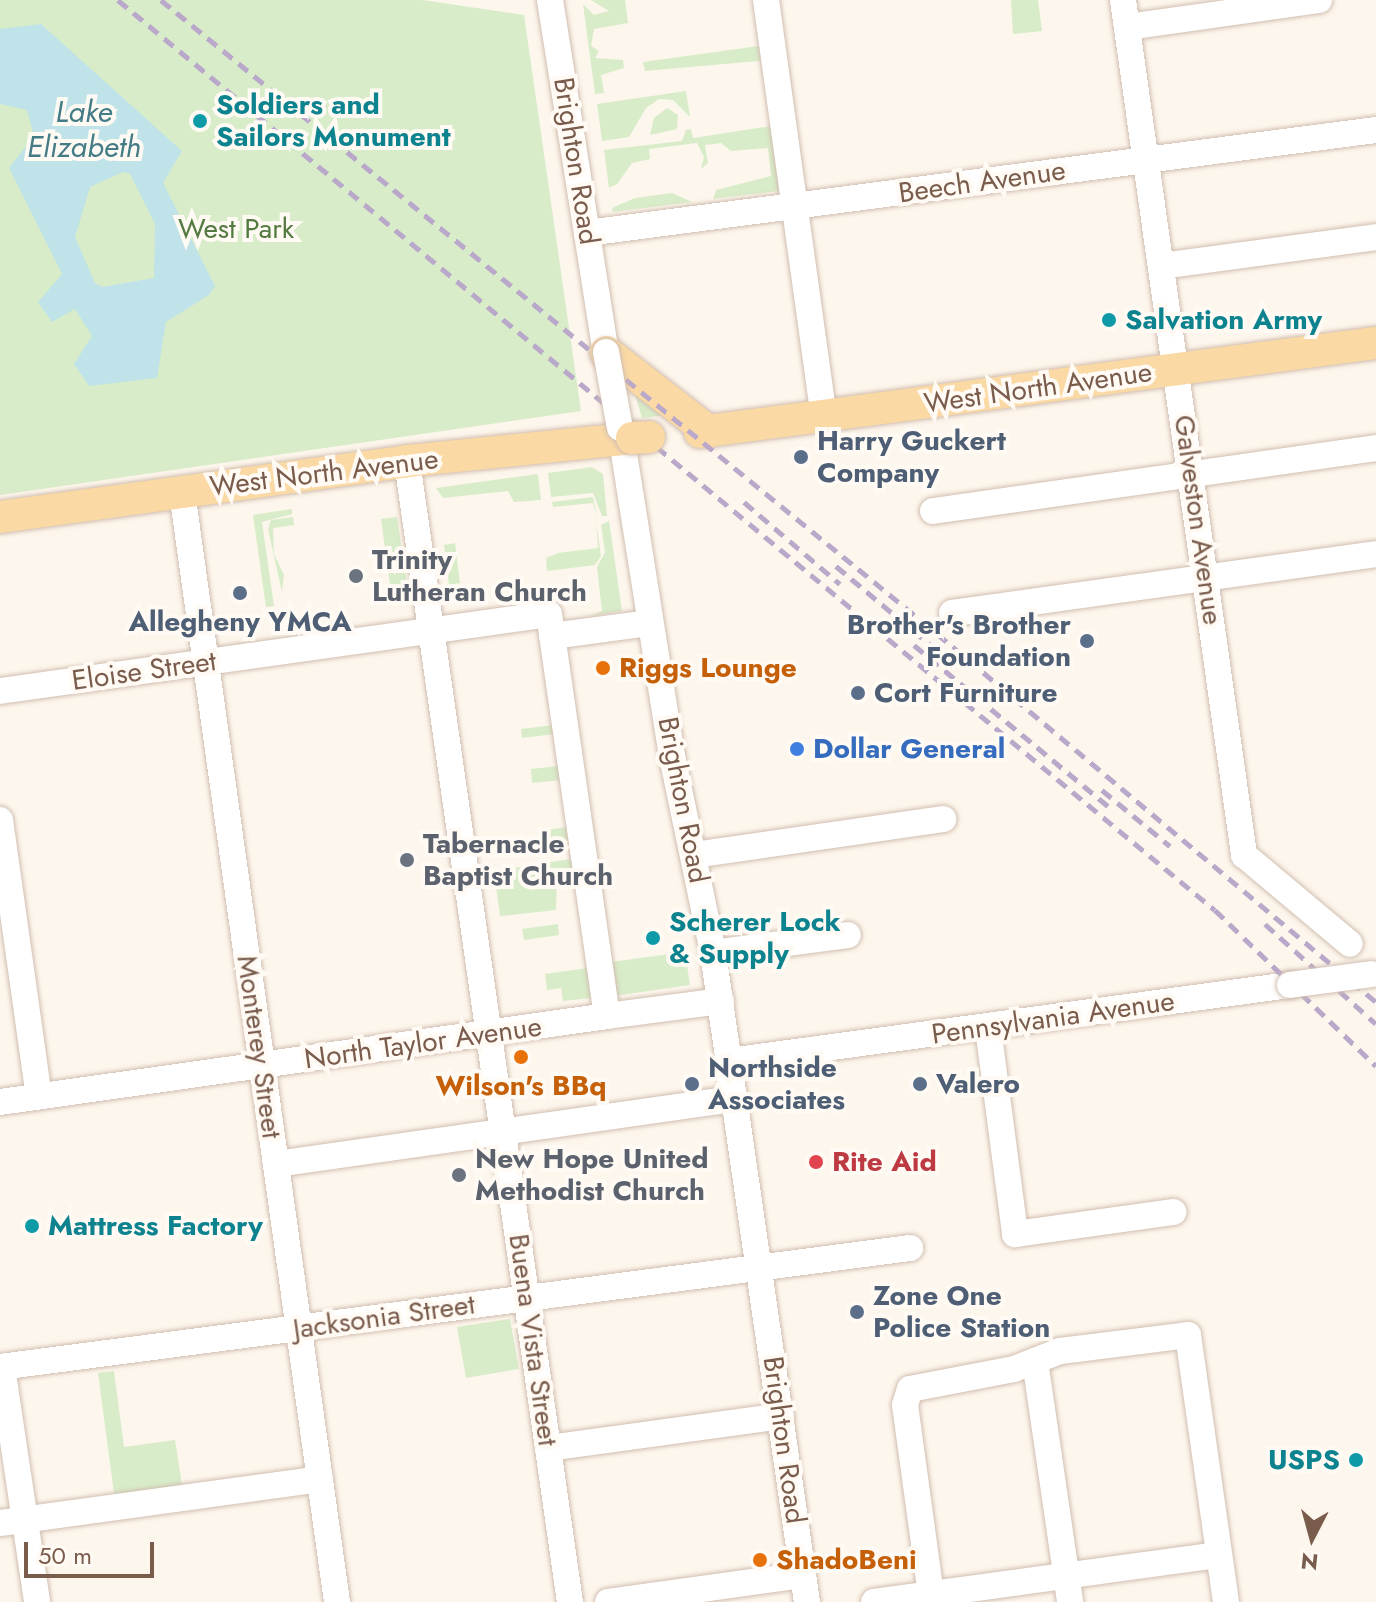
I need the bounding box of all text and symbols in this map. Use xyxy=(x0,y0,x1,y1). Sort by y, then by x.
street label: Brighton Road xyxy=(546,75,606,247)
place label: Soldiers and Sailors Monument xyxy=(216,88,451,154)
water label: Lake Elizabeth xyxy=(27,94,141,164)
marker: Soldiers and Sailors Monument xyxy=(191,112,209,130)
street label: Beech Avenue xyxy=(896,154,1068,210)
park label: West Park xyxy=(178,212,294,246)
place label: Salvation Army xyxy=(1125,303,1322,337)
marker: Salvation Army xyxy=(1100,311,1118,329)
street label: West North Avenue xyxy=(922,355,1154,421)
street label: Galveston Avenue xyxy=(1167,413,1229,627)
place label: Harry Guckert Company xyxy=(817,424,1006,490)
street label: West North Avenue xyxy=(208,442,440,504)
marker: Harry Guckert Company xyxy=(792,448,810,466)
place label: Trinity Lutheran Church xyxy=(372,543,587,609)
marker: Trinity Lutheran Church xyxy=(347,567,365,585)
marker: Allegheny YMCA xyxy=(231,584,249,602)
place label: Allegheny YMCA xyxy=(129,605,351,639)
place label: Brother's Brother Foundation xyxy=(847,608,1071,674)
marker: Brother's Brother Foundation xyxy=(1078,632,1096,650)
street label: Eloise Street xyxy=(70,644,218,698)
place label: Riggs Lounge xyxy=(619,651,797,685)
marker: Riggs Lounge xyxy=(594,659,612,677)
place label: Cort Furniture xyxy=(874,676,1057,710)
marker: Cort Furniture xyxy=(849,684,867,702)
street label: Brighton Road xyxy=(650,714,716,886)
place label: Dollar General xyxy=(813,732,1005,766)
marker: Dollar General xyxy=(788,740,806,758)
place label: Tabernacle Baptist Church xyxy=(423,827,613,893)
marker: Tabernacle Baptist Church xyxy=(398,851,416,869)
place label: Scherer Lock & Supply xyxy=(669,905,841,971)
marker: Scherer Lock & Supply xyxy=(644,929,662,947)
street label: Monterey Street xyxy=(230,953,288,1141)
street label: Pennsylvania Avenue xyxy=(929,984,1177,1052)
street label: North Taylor Avenue xyxy=(302,1010,544,1076)
marker: Wilson's BBq xyxy=(512,1048,530,1066)
place label: Northside Associates xyxy=(708,1051,845,1117)
place label: Valero xyxy=(936,1067,1020,1101)
place label: Wilson's BBq xyxy=(435,1069,607,1103)
marker: Northside Associates xyxy=(683,1075,701,1093)
marker: Valero xyxy=(911,1075,929,1093)
place label: New Hope United Methodist Church xyxy=(475,1142,708,1208)
place label: Rite Aid xyxy=(832,1145,937,1179)
marker: Rite Aid xyxy=(807,1153,825,1171)
marker: New Hope United Methodist Church xyxy=(450,1166,468,1184)
place label: Mattress Factory xyxy=(48,1209,263,1243)
marker: Mattress Factory xyxy=(23,1217,41,1235)
street label: Buena Vista Street xyxy=(501,1232,565,1448)
place label: Zone One Police Station xyxy=(873,1279,1050,1345)
street label: Jacksonia Street xyxy=(291,1288,477,1346)
marker: Zone One Police Station xyxy=(848,1303,866,1321)
street label: Brighton Road xyxy=(756,1354,812,1526)
place label: USPS xyxy=(1268,1443,1340,1477)
marker: USPS xyxy=(1347,1451,1365,1469)
north arrow xyxy=(1272,1498,1352,1578)
scale bar xyxy=(28,1526,158,1576)
text: 50 m xyxy=(38,1538,92,1573)
place label: ShadoBeni xyxy=(776,1543,917,1577)
text: N xyxy=(1299,1545,1320,1579)
marker: ShadoBeni xyxy=(751,1551,769,1569)

